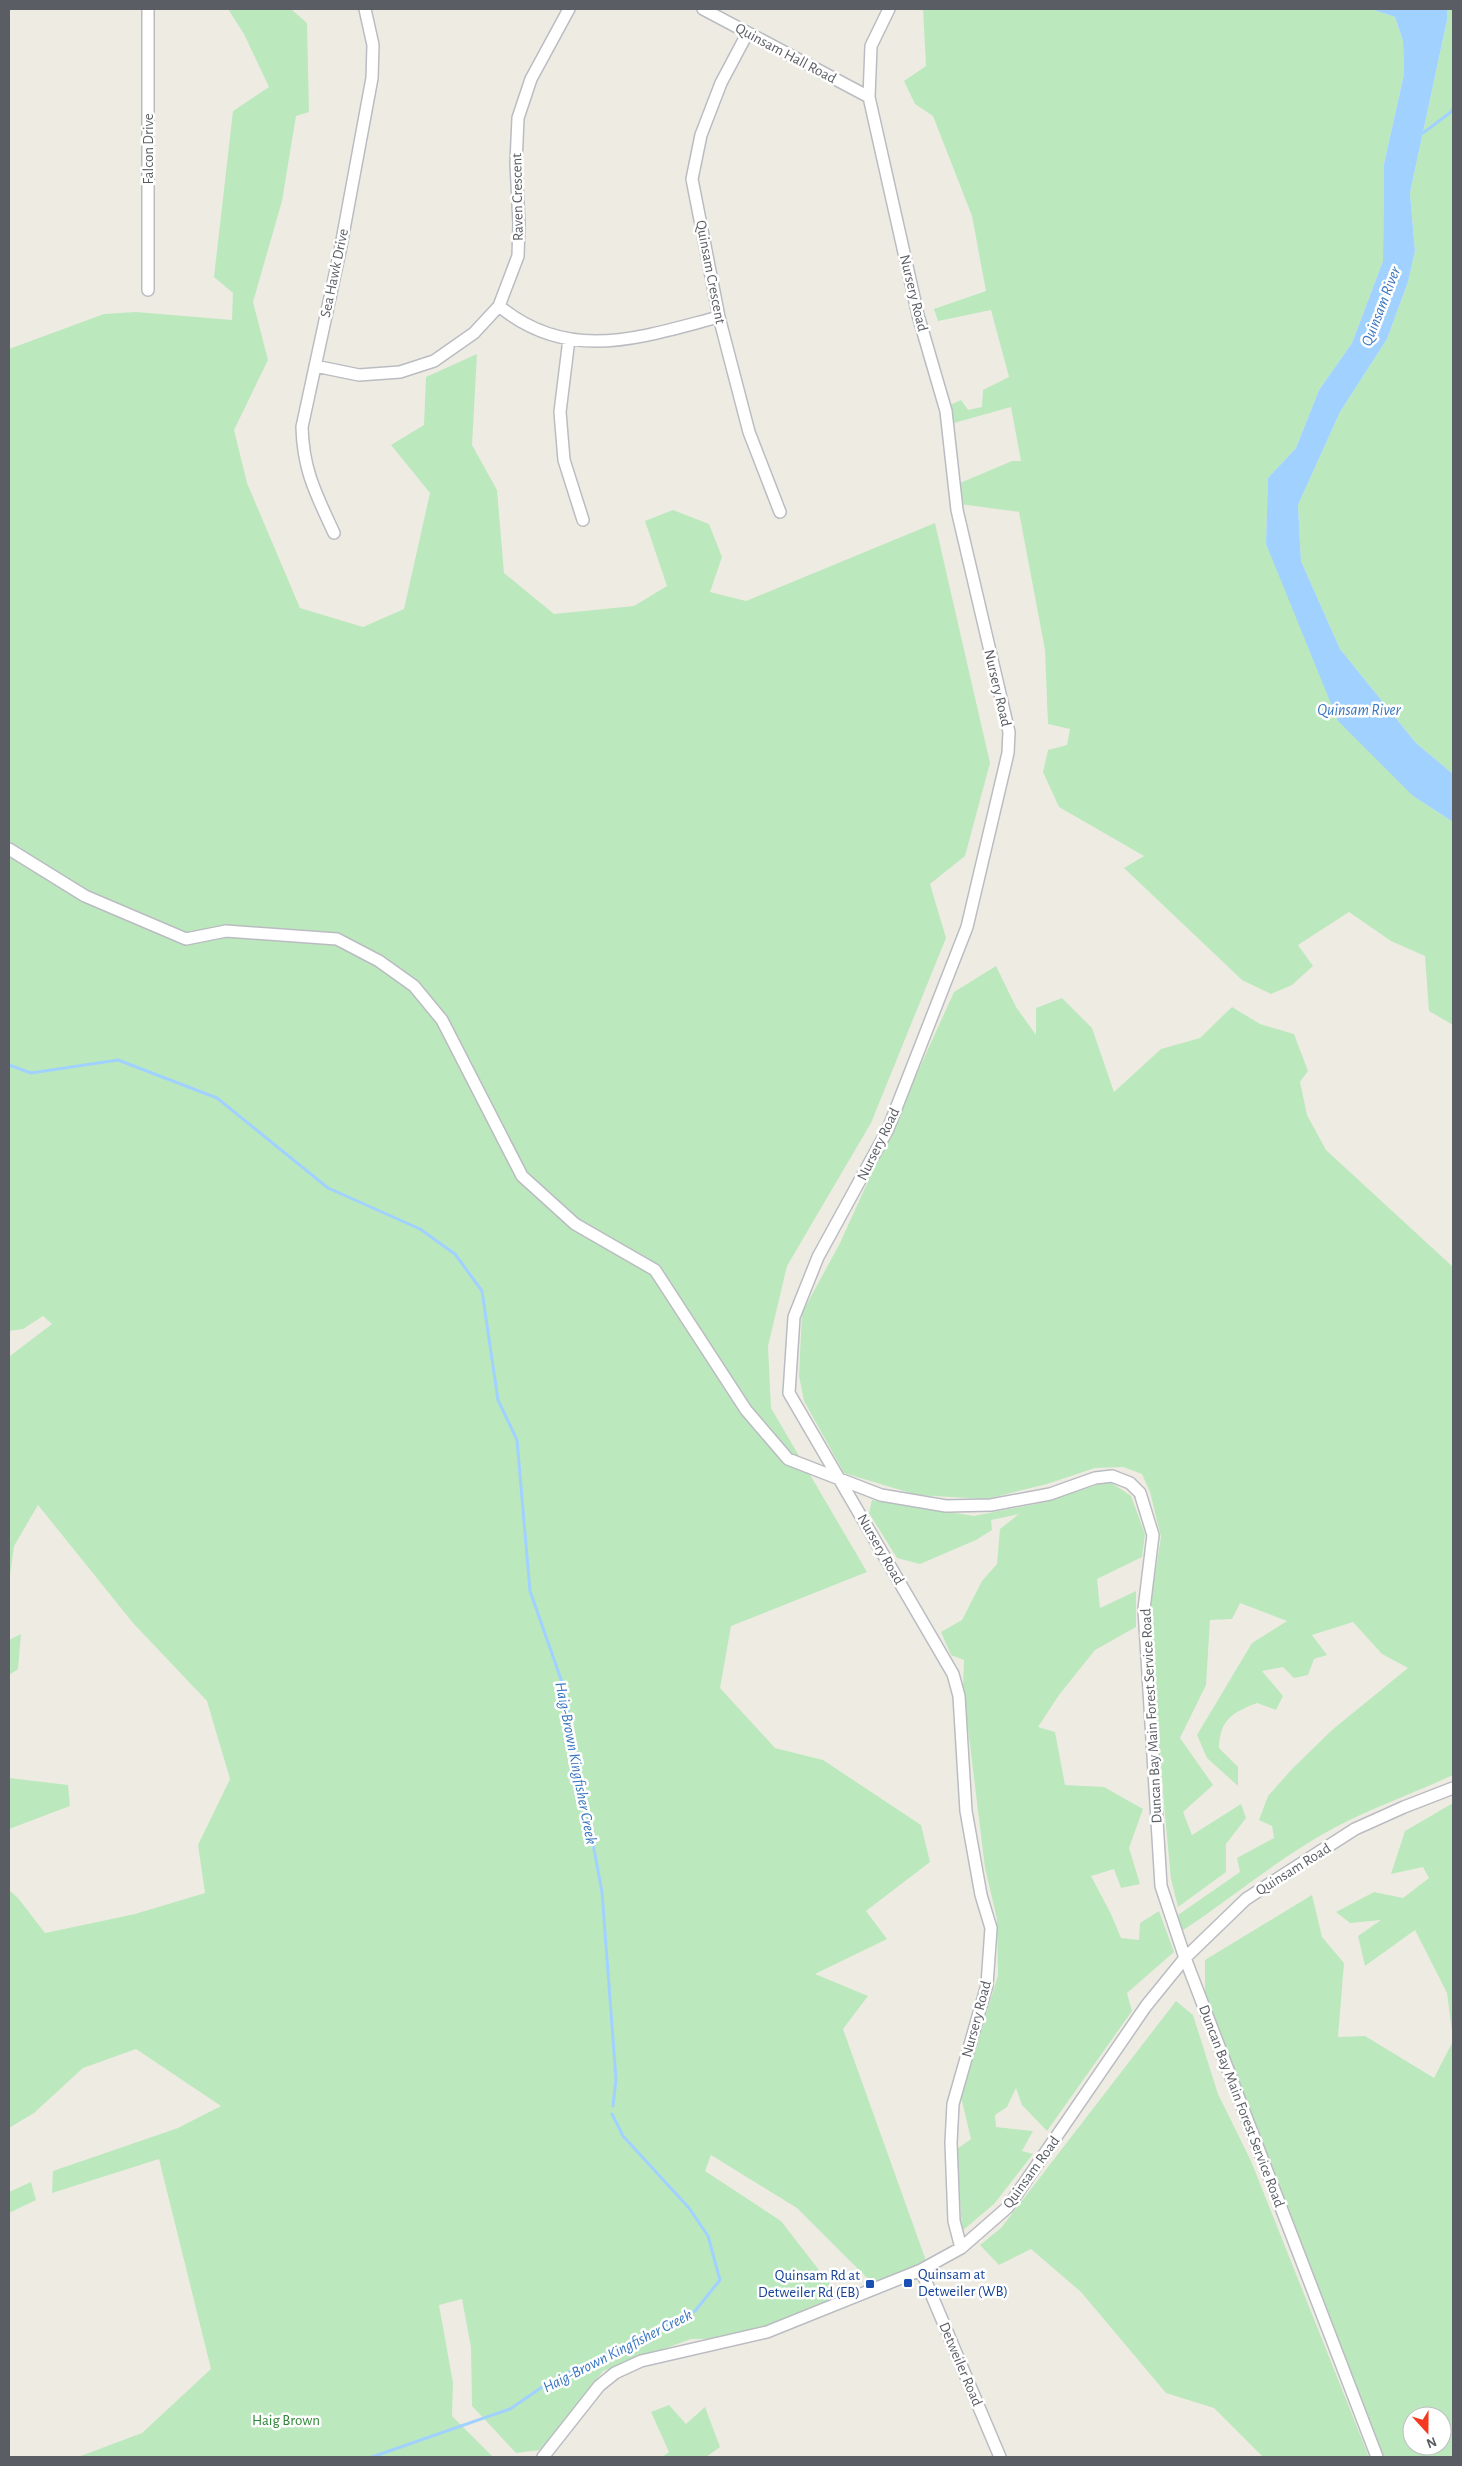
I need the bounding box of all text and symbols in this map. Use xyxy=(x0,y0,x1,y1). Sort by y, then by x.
street label: Quinsam Hall Road xyxy=(733,21,839,86)
street label: Falcon Drive xyxy=(141,113,156,185)
street label: Raven Crescent xyxy=(509,153,526,241)
street label: Quinsam Crescent xyxy=(693,219,728,325)
street label: Sea Hawk Drive xyxy=(318,227,351,319)
street label: Nursery Road xyxy=(897,253,930,333)
water label: Quinsam River xyxy=(1358,264,1405,349)
street label: Nursery Road xyxy=(981,648,1014,728)
water label: Quinsam River xyxy=(1317,702,1402,719)
street label: Nursery Road xyxy=(854,1105,903,1183)
street label: Nursery Road xyxy=(854,1511,907,1587)
street label: Duncan Bay Main Forest Service Road xyxy=(1138,1608,1165,1824)
water label: Haig-Brown Kingfisher Creek xyxy=(552,1681,600,1846)
street label: Quinsam Road xyxy=(1253,1840,1334,1898)
street label: Nursery Road xyxy=(959,1979,994,2059)
street label: Duncan Bay Main Forest Service Road xyxy=(1196,2003,1287,2209)
street label: Quinsam Road xyxy=(1000,2133,1063,2211)
place label: Quinsam at Detweiler (WB) xyxy=(918,2267,1008,2299)
place label: Quinsam Rd at Detweiler Rd (EB) xyxy=(758,2268,860,2300)
marker: Quinsam at Detweiler (WB) xyxy=(902,2277,914,2289)
marker: Quinsam Rd at Detweiler Rd (EB) xyxy=(864,2278,876,2290)
water label: Haig-Brown Kingfisher Creek xyxy=(540,2306,695,2396)
street label: Detweiler Road xyxy=(936,2320,985,2409)
north arrow xyxy=(1402,2406,1452,2456)
park label: Haig Brown xyxy=(252,2413,320,2428)
text: N xyxy=(1424,2434,1438,2450)

